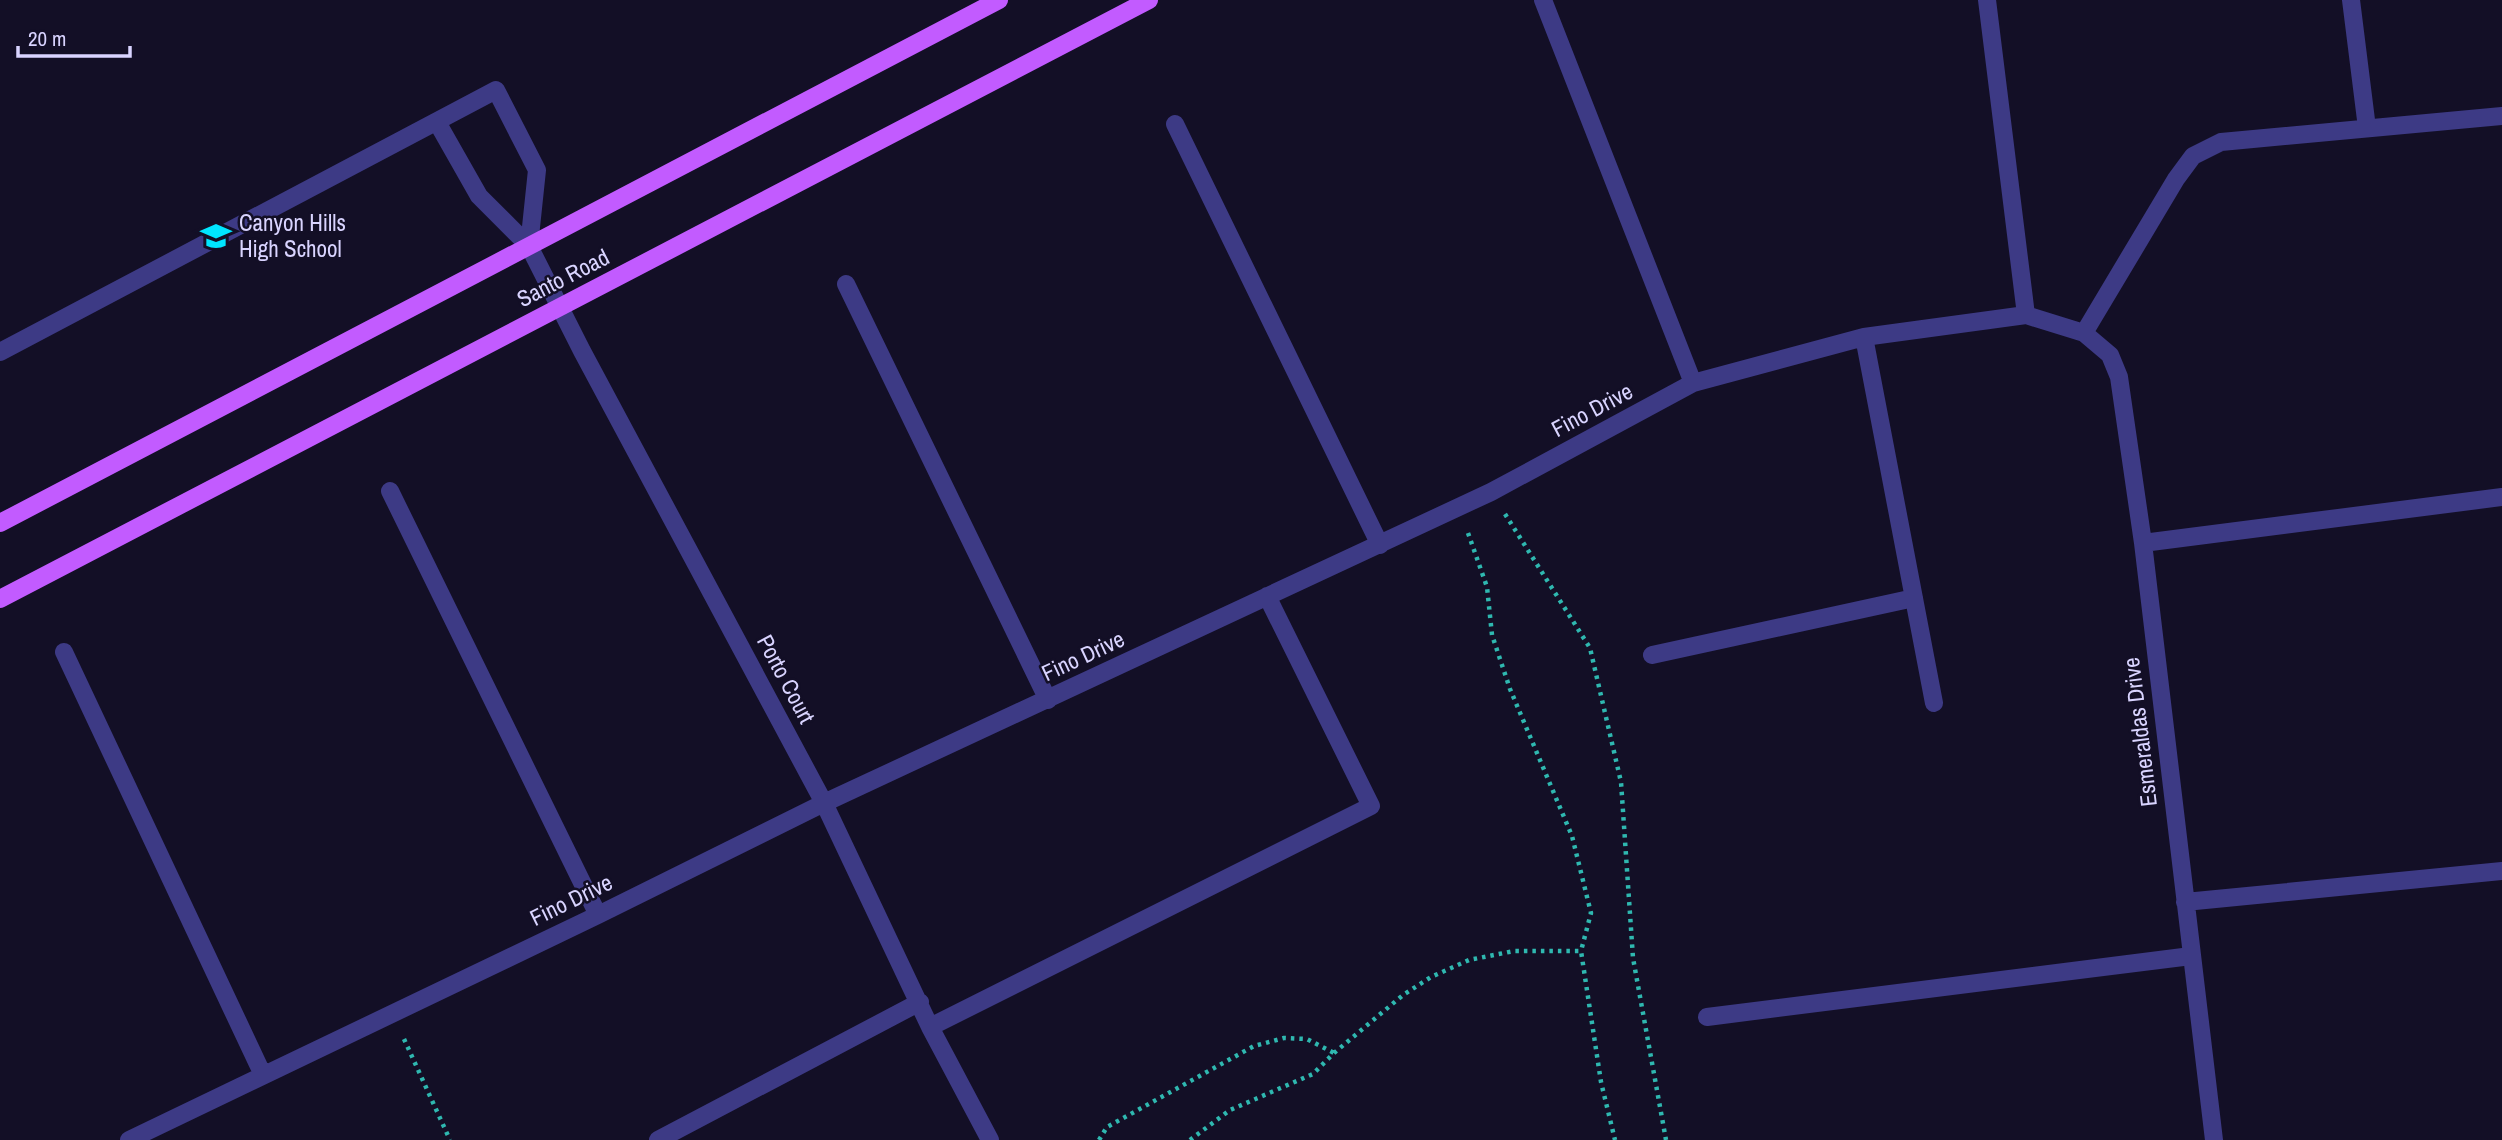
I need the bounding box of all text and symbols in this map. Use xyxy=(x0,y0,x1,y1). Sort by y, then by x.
scale bar xyxy=(18,14,130,58)
text: 20 m xyxy=(28,24,66,53)
place label: Canyon Hills High School xyxy=(239,207,346,264)
school or university icon: Canyon Hills High School xyxy=(199,219,233,253)
street label: Santo Road xyxy=(511,241,614,314)
street label: Fino Drive xyxy=(1546,375,1638,444)
street label: Fino Drive xyxy=(1036,623,1129,688)
street label: Porto Court xyxy=(750,629,823,729)
street label: Esmeraldas Drive xyxy=(2115,656,2164,808)
street label: Fino Drive xyxy=(524,866,617,933)

